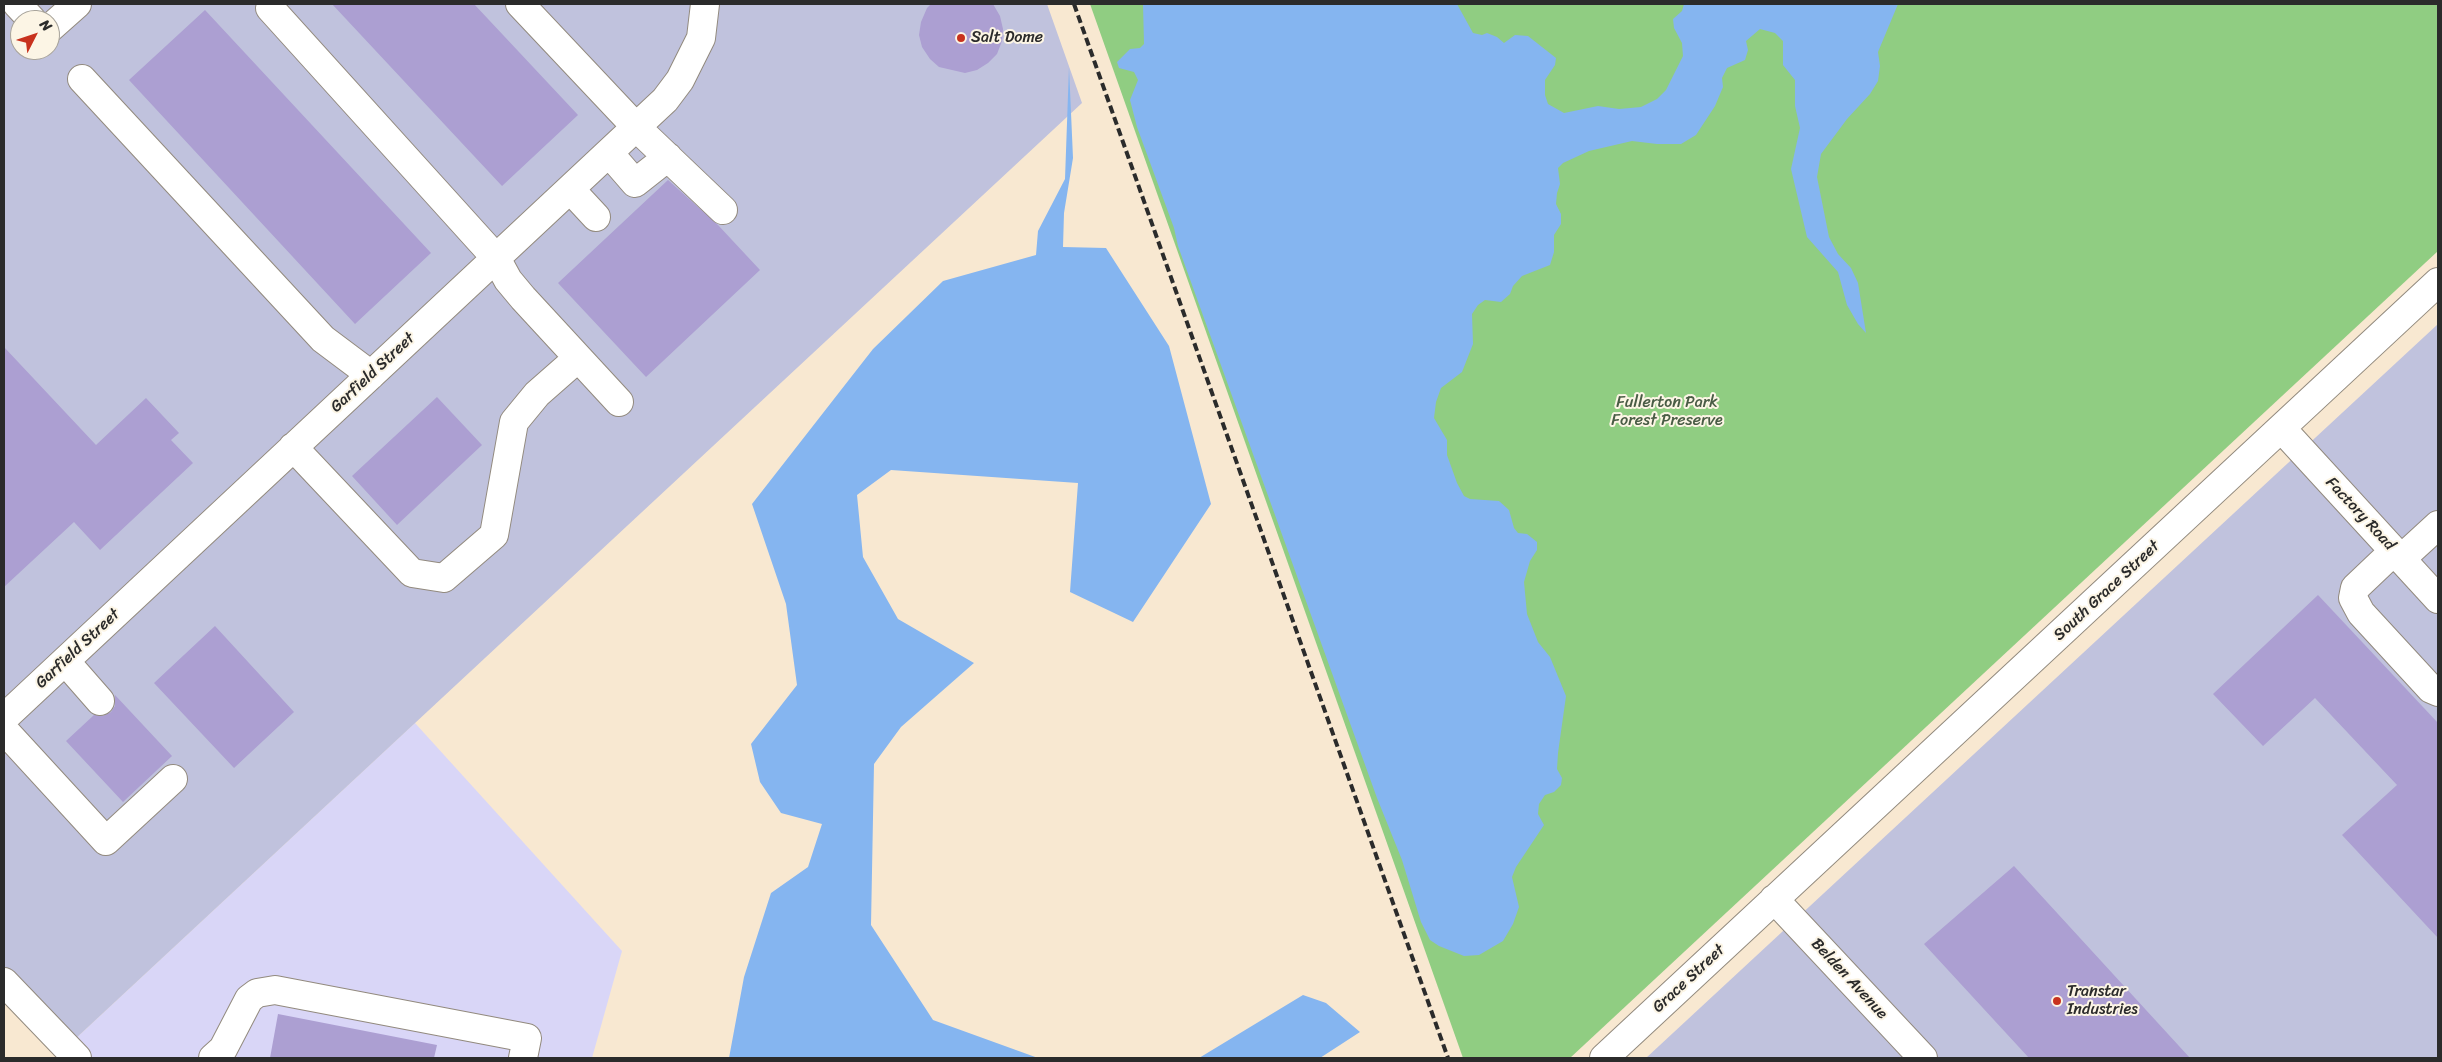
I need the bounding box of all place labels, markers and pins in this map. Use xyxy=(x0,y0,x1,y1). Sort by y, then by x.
place label: Salt Dome xyxy=(971,28,1043,48)
marker: Salt Dome xyxy=(955,32,967,44)
place label: Transtar Industries xyxy=(2067,982,2138,1020)
marker: Transtar Industries xyxy=(2051,995,2063,1007)

